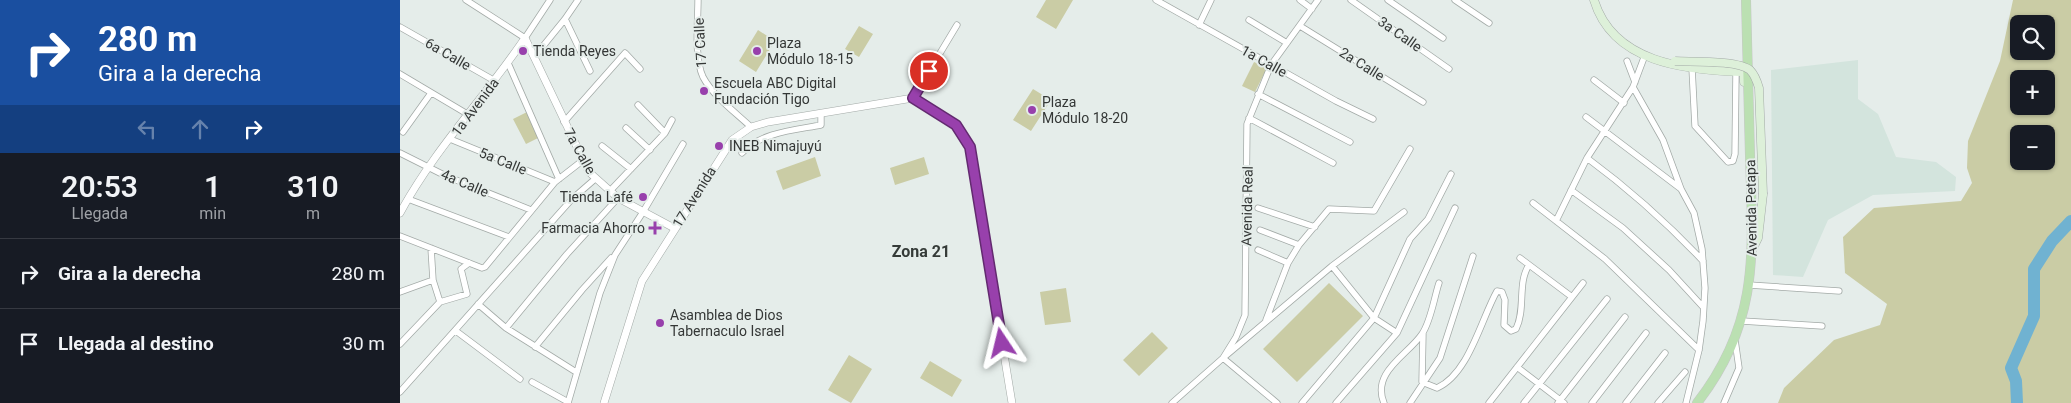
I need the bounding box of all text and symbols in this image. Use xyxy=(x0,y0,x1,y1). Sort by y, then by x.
street label: 3a Calle xyxy=(1375,13,1425,55)
map controls xyxy=(2010,15,2055,170)
button: search xyxy=(2010,15,2055,60)
street label: 17 Calle xyxy=(691,18,709,68)
text: 280 m xyxy=(98,19,197,60)
icon: right xyxy=(15,20,80,85)
street label: 6a Calle xyxy=(422,35,474,73)
place label: Plaza Módulo 18-15 xyxy=(767,35,853,67)
street label: 1a Calle xyxy=(1238,42,1290,80)
place label: Tienda Reyes xyxy=(533,43,616,59)
street label: 2a Calle xyxy=(1337,44,1387,84)
marker: Tienda Reyes xyxy=(517,45,529,57)
marker: Plaza Módulo 18-15 xyxy=(751,45,763,57)
pin xyxy=(908,50,950,92)
icon: arrive xyxy=(915,57,943,85)
text: Gira a la derecha xyxy=(98,61,262,86)
button: + xyxy=(2010,70,2055,115)
street label: 1a Avenida xyxy=(448,75,502,139)
place label: Escuela ABC Digital Fundación Tigo xyxy=(714,75,836,107)
marker: Escuela ABC Digital Fundación Tigo xyxy=(698,85,710,97)
place label: Plaza Módulo 18-20 xyxy=(1042,94,1128,126)
marker: Plaza Módulo 18-20 xyxy=(1026,104,1038,116)
icon: left xyxy=(133,115,161,143)
icon: ahead xyxy=(186,115,214,143)
icon: right xyxy=(239,115,267,143)
street label: 7a Calle xyxy=(561,125,599,177)
button: − xyxy=(2010,125,2055,170)
place label: INEB Nimajuyú xyxy=(729,138,822,154)
marker: INEB Nimajuyú xyxy=(713,140,725,152)
street label: 5a Calle xyxy=(477,144,529,178)
street label: Avenida Petapa xyxy=(1742,159,1760,257)
street label: 17 Avenida xyxy=(669,164,719,230)
street label: 4a Calle xyxy=(439,166,491,200)
street label: Avenida Real xyxy=(1238,166,1256,246)
text: 20:53 xyxy=(61,169,138,204)
text: 1 xyxy=(204,169,221,204)
text: 310 xyxy=(287,169,339,204)
place label: Tienda Lafé xyxy=(560,189,633,205)
marker: Tienda Lafé xyxy=(637,191,649,203)
text: Llegada xyxy=(71,204,128,223)
text: min xyxy=(199,204,226,223)
text: m xyxy=(306,204,320,223)
place label: Farmacia Ahorro xyxy=(541,220,645,236)
marker: Farmacia Ahorro xyxy=(649,222,661,234)
district label: Zona 21 xyxy=(892,242,950,261)
icon: right xyxy=(15,260,43,288)
text: Gira a la derecha xyxy=(58,262,201,285)
text: 280 m xyxy=(332,262,385,285)
place label: Asamblea de Dios Tabernaculo Israel xyxy=(670,307,784,339)
position arrow xyxy=(975,316,1027,368)
marker: Asamblea de Dios Tabernaculo Israel xyxy=(654,317,666,329)
icon: arrive xyxy=(15,330,43,358)
text: Llegada al destino xyxy=(58,332,214,355)
text: 30 m xyxy=(342,332,385,355)

